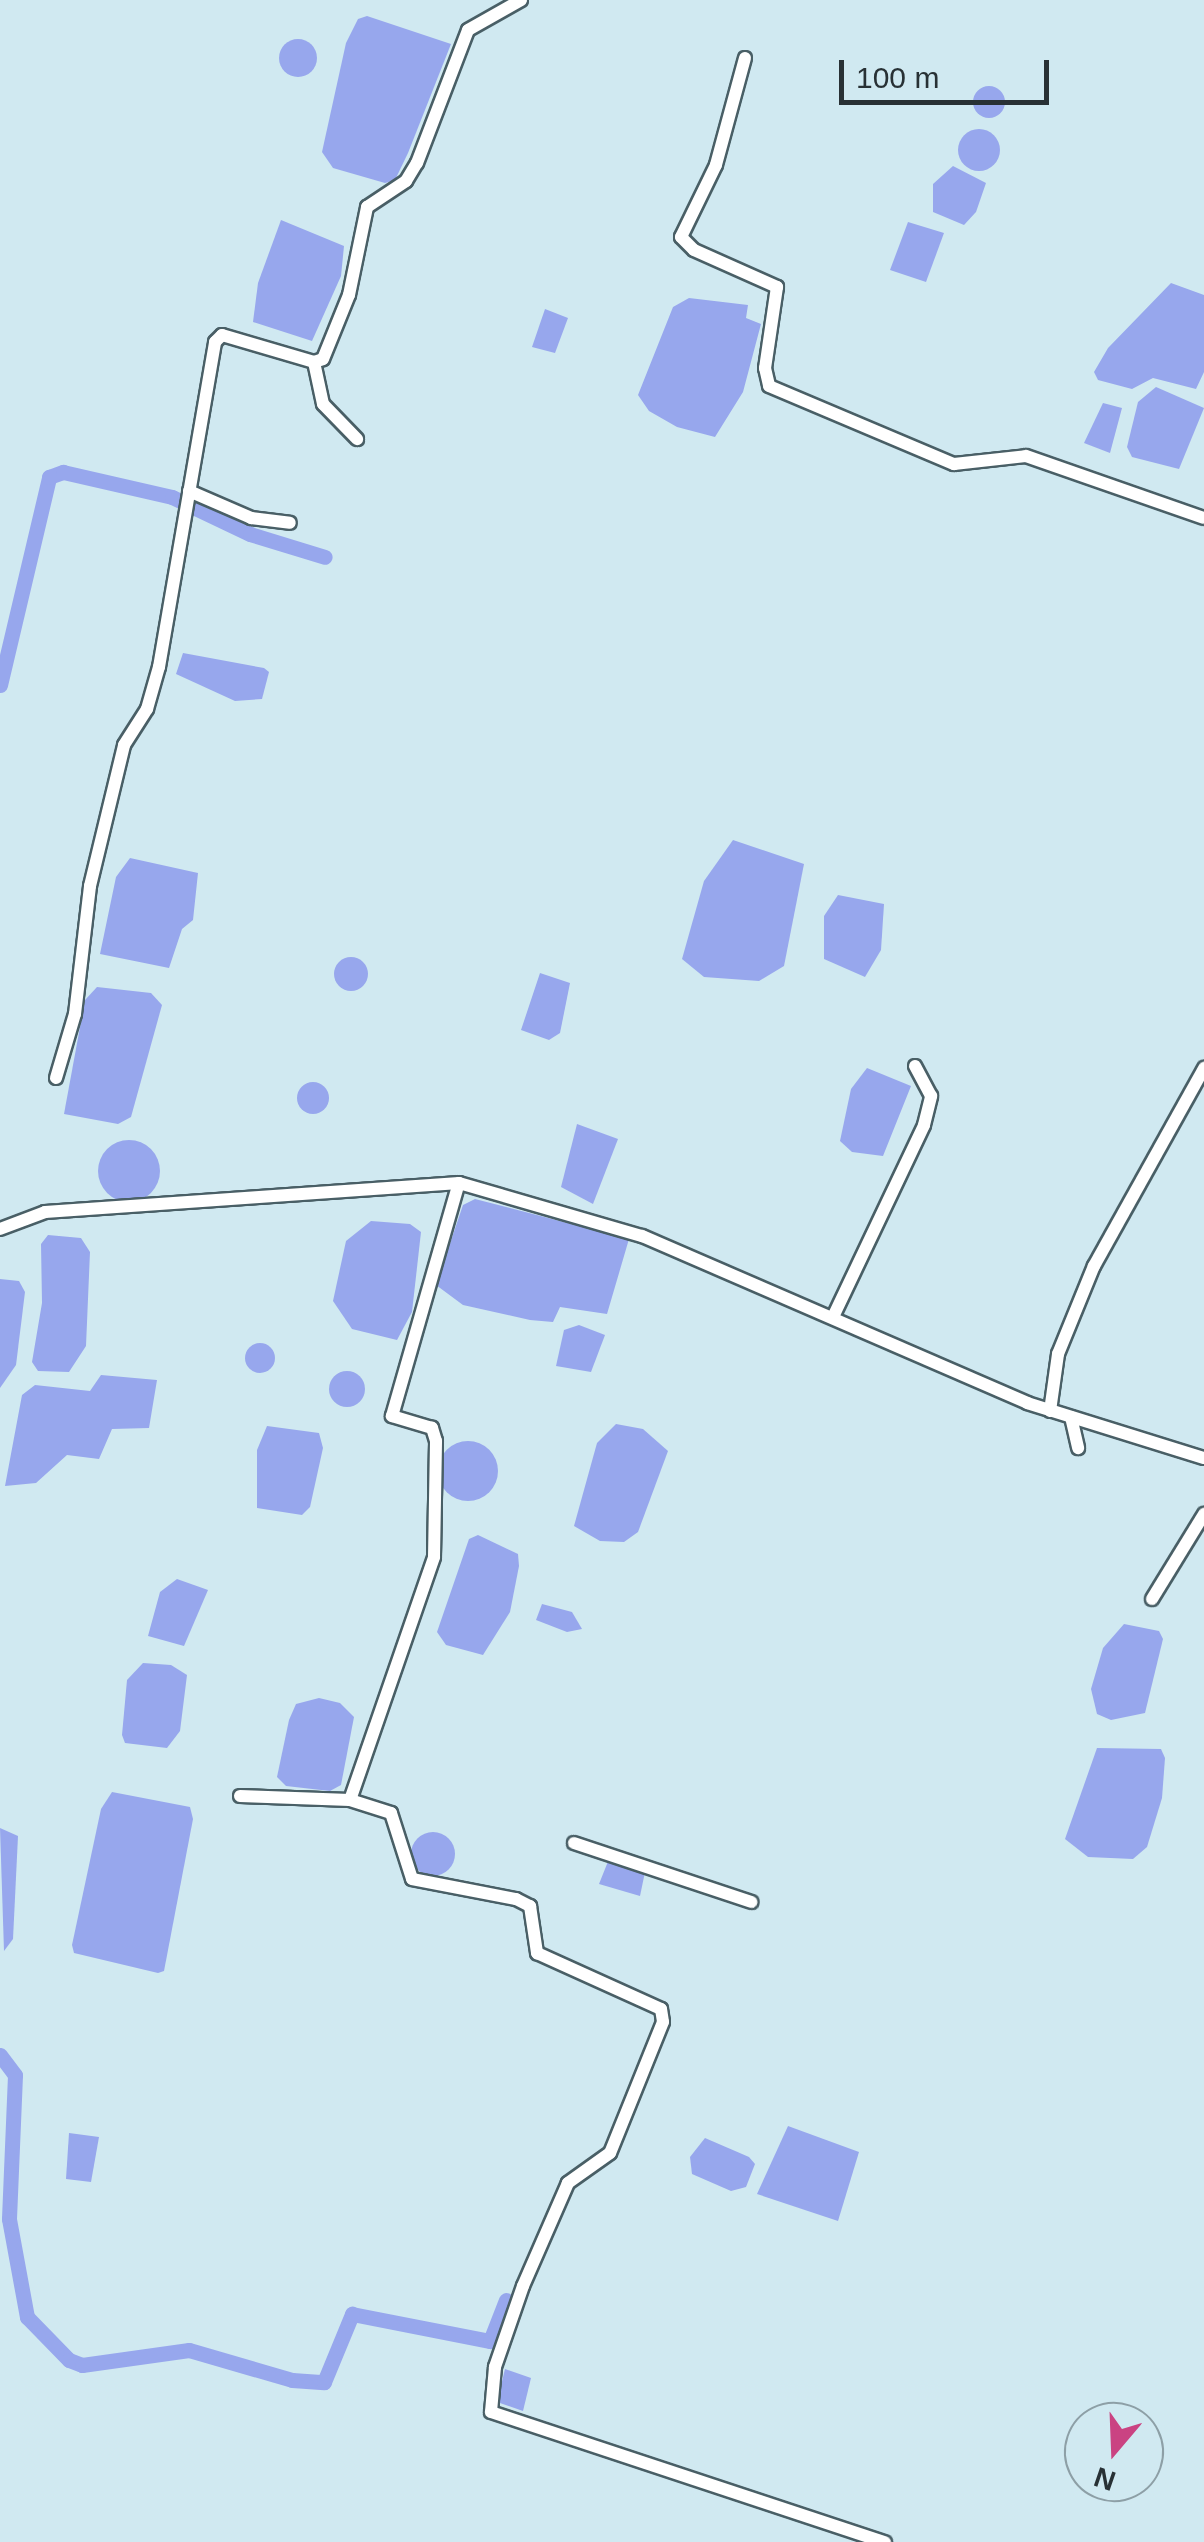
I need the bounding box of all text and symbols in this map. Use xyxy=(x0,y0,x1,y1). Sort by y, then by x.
scale bar xyxy=(844,40,1054,102)
text: 100 m xyxy=(856,61,939,94)
north arrow xyxy=(1064,2402,1164,2502)
text: N xyxy=(1090,2461,1119,2497)

